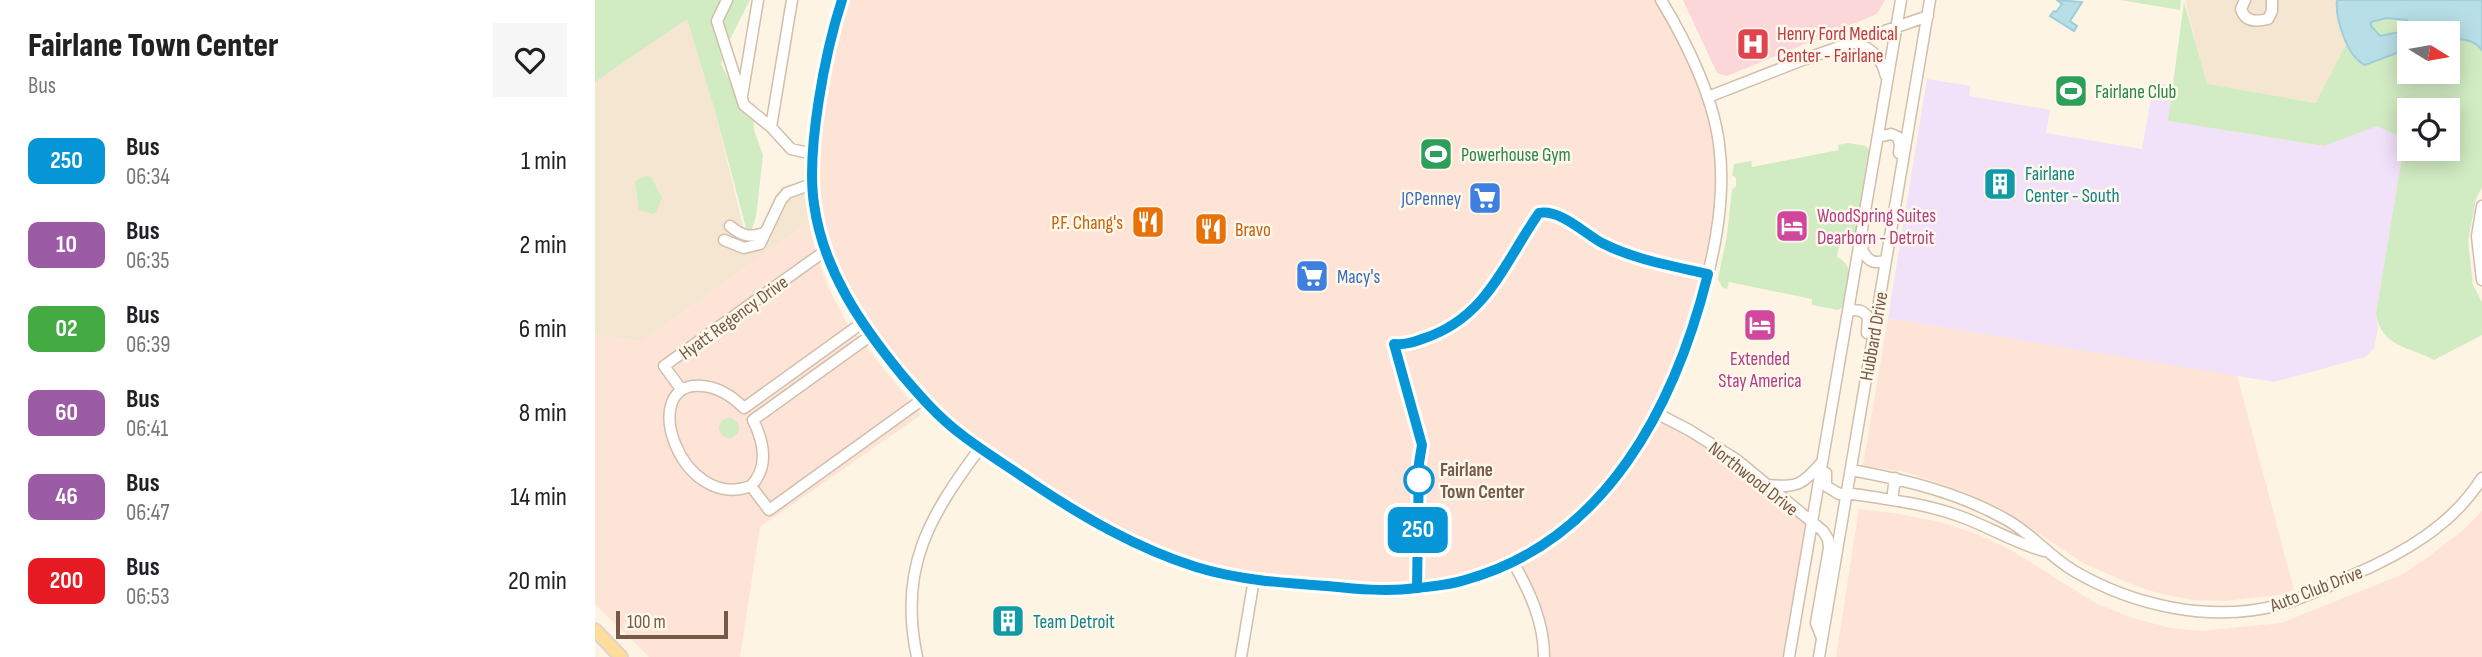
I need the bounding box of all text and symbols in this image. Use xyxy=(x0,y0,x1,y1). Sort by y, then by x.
north arrow xyxy=(2397,21,2461,84)
map controls xyxy=(2397,21,2460,161)
button: heart xyxy=(493,23,567,97)
place label: Henry Ford Medical Center - Fairlane xyxy=(1777,23,1898,68)
hospital icon: Henry Ford Medical Center - Fairlane xyxy=(1734,25,1772,63)
text: Fairlane Town Center xyxy=(28,26,279,66)
text: Bus xyxy=(28,72,56,100)
sports icon: Fairlane Club xyxy=(2052,72,2090,110)
place label: Fairlane Club xyxy=(2095,81,2176,104)
button: locate xyxy=(2397,98,2460,161)
text: Bus xyxy=(126,132,160,163)
sports icon: Powerhouse Gym xyxy=(1417,135,1455,173)
place label: Powerhouse Gym xyxy=(1461,144,1571,167)
text: 250 xyxy=(50,146,83,175)
text: 1 min xyxy=(521,146,567,177)
text: 06:34 xyxy=(126,163,170,191)
place label: Fairlane Center - South xyxy=(2025,163,2120,208)
building icon: Fairlane Center - South xyxy=(1981,165,2019,203)
supermarket icon: JCPenney xyxy=(1466,179,1504,217)
place label: JCPenney xyxy=(1400,188,1462,211)
restaurant icon: P.F. Chang's xyxy=(1129,203,1167,241)
place label: WoodSpring Suites Dearborn - Detroit xyxy=(1817,205,1936,250)
hotel icon: WoodSpring Suites Dearborn - Detroit xyxy=(1773,207,1811,245)
restaurant icon: Bravo xyxy=(1192,210,1230,248)
place label: P.F. Chang's xyxy=(1051,212,1123,235)
text: Bus xyxy=(126,216,160,247)
place label: Bravo xyxy=(1235,219,1271,242)
text: 10 xyxy=(56,230,77,259)
text: 2 min xyxy=(519,230,567,261)
text: 06:35 xyxy=(126,247,170,275)
supermarket icon: Macy's xyxy=(1293,257,1331,295)
place label: Macy's xyxy=(1337,266,1380,289)
street label: Hyatt Regency Drive xyxy=(675,271,793,365)
street label: Hubbard Drive xyxy=(1855,290,1894,383)
text: Bus xyxy=(126,300,160,331)
hotel icon: Extended Stay America xyxy=(1741,306,1779,344)
text: 02 xyxy=(56,314,77,343)
text: 6 min xyxy=(519,314,567,345)
text: 06:39 xyxy=(126,331,171,359)
place label: Extended Stay America xyxy=(1718,348,1802,393)
text: Bus xyxy=(126,384,160,415)
text: 60 xyxy=(55,398,78,427)
text: 8 min xyxy=(519,398,567,429)
text: 06:41 xyxy=(126,415,168,443)
street label: Northwood Drive xyxy=(1704,437,1803,521)
place label: Fairlane Town Center xyxy=(1440,459,1525,504)
marker: Fairlane Town Center xyxy=(1404,465,1434,495)
text: Bus xyxy=(126,468,160,499)
text: 46 xyxy=(55,482,78,511)
text: 14 min xyxy=(510,482,567,513)
text: 06:47 xyxy=(126,499,169,527)
line badge: 250 xyxy=(1378,507,1458,553)
text: 250 xyxy=(1402,515,1434,544)
text: Bus xyxy=(126,552,160,583)
street label: Auto Club Drive xyxy=(2266,561,2366,618)
text: 200 xyxy=(50,566,83,595)
text: 20 min xyxy=(508,566,567,597)
text: 06:53 xyxy=(126,583,170,611)
building icon: Team Detroit xyxy=(989,602,1027,640)
scale bar xyxy=(616,608,728,640)
text: 100 m xyxy=(627,611,666,634)
place label: Team Detroit xyxy=(1033,611,1115,634)

